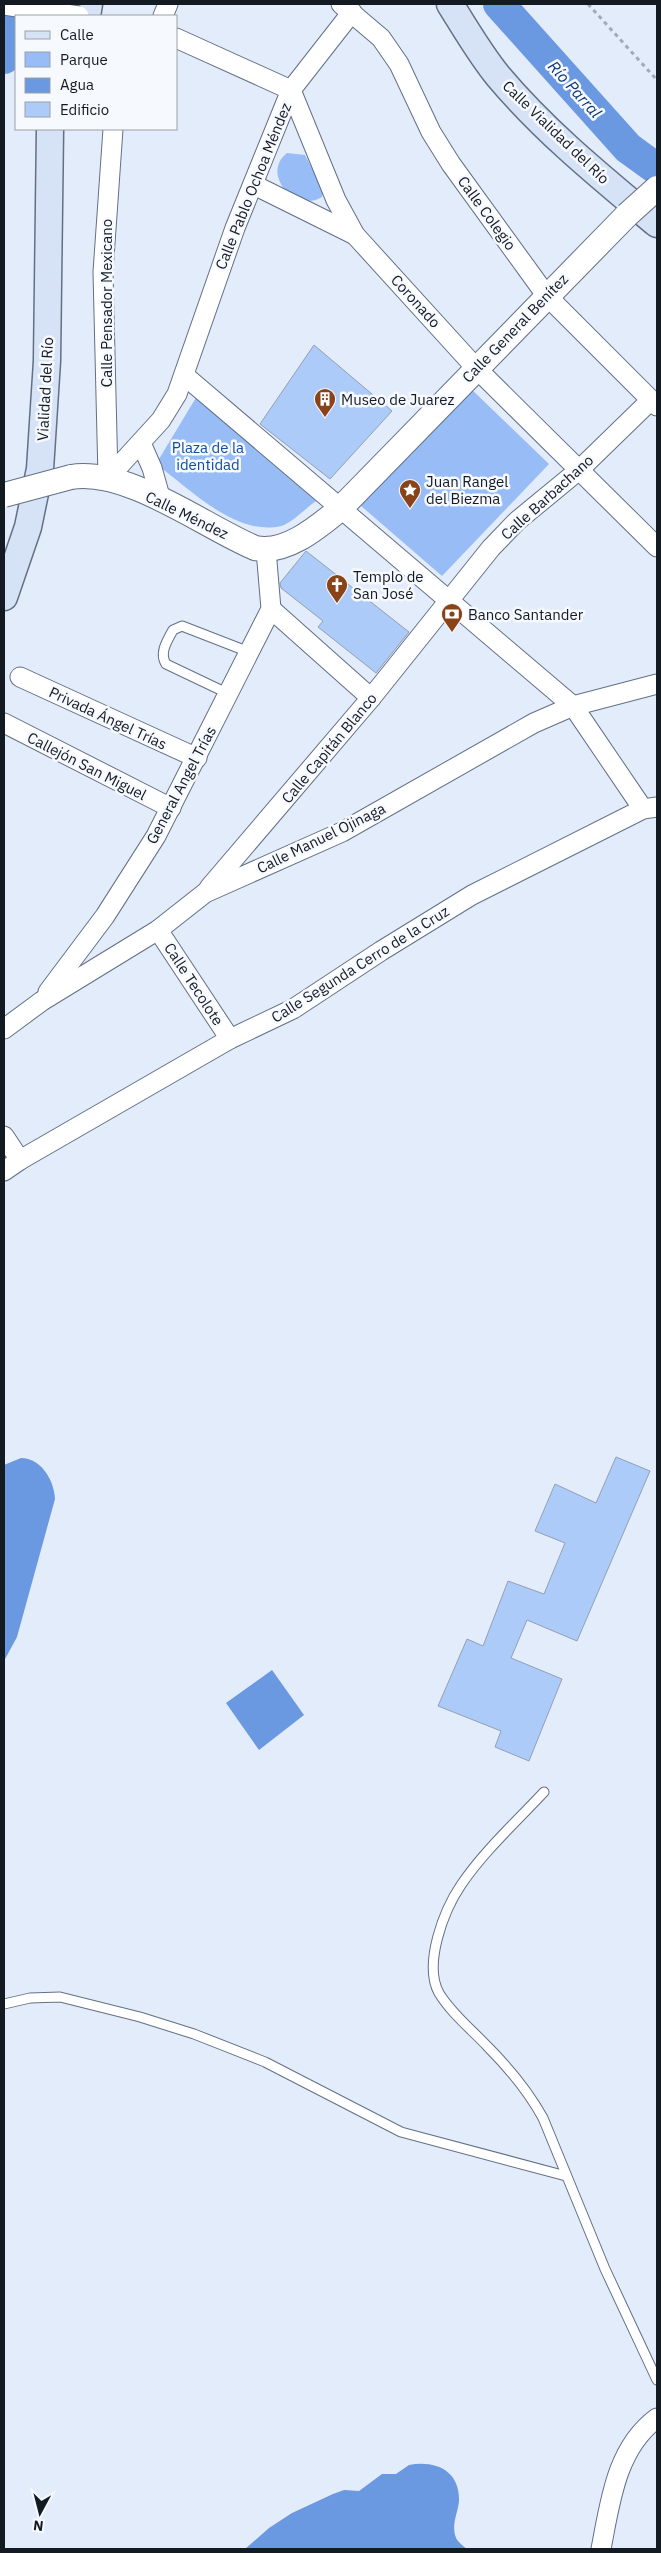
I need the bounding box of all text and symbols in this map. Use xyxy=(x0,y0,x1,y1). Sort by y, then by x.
legend xyxy=(15,15,178,130)
text: Calle xyxy=(60,25,94,44)
text: Parque xyxy=(60,50,108,69)
water label: Río Parral xyxy=(544,56,606,122)
text: Agua xyxy=(60,75,94,94)
street label: Calle Vialidad del Río xyxy=(499,76,613,188)
text: Edificio xyxy=(60,100,109,119)
street label: Calle Pablo Ochoa Méndez xyxy=(211,100,295,272)
street label: Calle Colegio xyxy=(454,172,520,254)
street label: Calle Pensador Mexicano xyxy=(97,219,116,387)
street label: Calle General Benítez xyxy=(458,269,572,387)
street label: Coronado xyxy=(387,270,445,332)
street label: Vialidad del Río xyxy=(33,337,57,441)
building icon: Museo de Juarez xyxy=(313,387,337,418)
place label: Museo de Juarez xyxy=(341,390,454,409)
park label: Plaza de la identidad xyxy=(172,438,244,474)
street label: Calle Barbachano xyxy=(497,450,597,544)
place label: Juan Rangel del Biezma xyxy=(426,472,508,508)
place icon: Juan Rangel del Biezma xyxy=(398,478,422,509)
street label: Calle Méndez xyxy=(142,487,232,543)
place label: Templo de San José xyxy=(353,567,424,603)
church icon: Templo de San José xyxy=(325,573,349,604)
bank icon: Banco Santander xyxy=(440,602,464,633)
place label: Banco Santander xyxy=(468,605,584,624)
street label: Privada Ángel Trías xyxy=(46,682,170,754)
street label: Calle Capitán Blanco xyxy=(277,689,381,807)
street label: General Angel Trías xyxy=(142,723,220,847)
street label: Callejón San Miguel xyxy=(24,728,150,804)
street label: Calle Manuel Ojinaga xyxy=(254,799,388,877)
street label: Calle Segunda Cerro de la Cruz xyxy=(268,901,452,1027)
street label: Calle Tecolote xyxy=(160,939,228,1029)
north arrow xyxy=(15,2488,65,2538)
text: N xyxy=(32,2516,45,2535)

